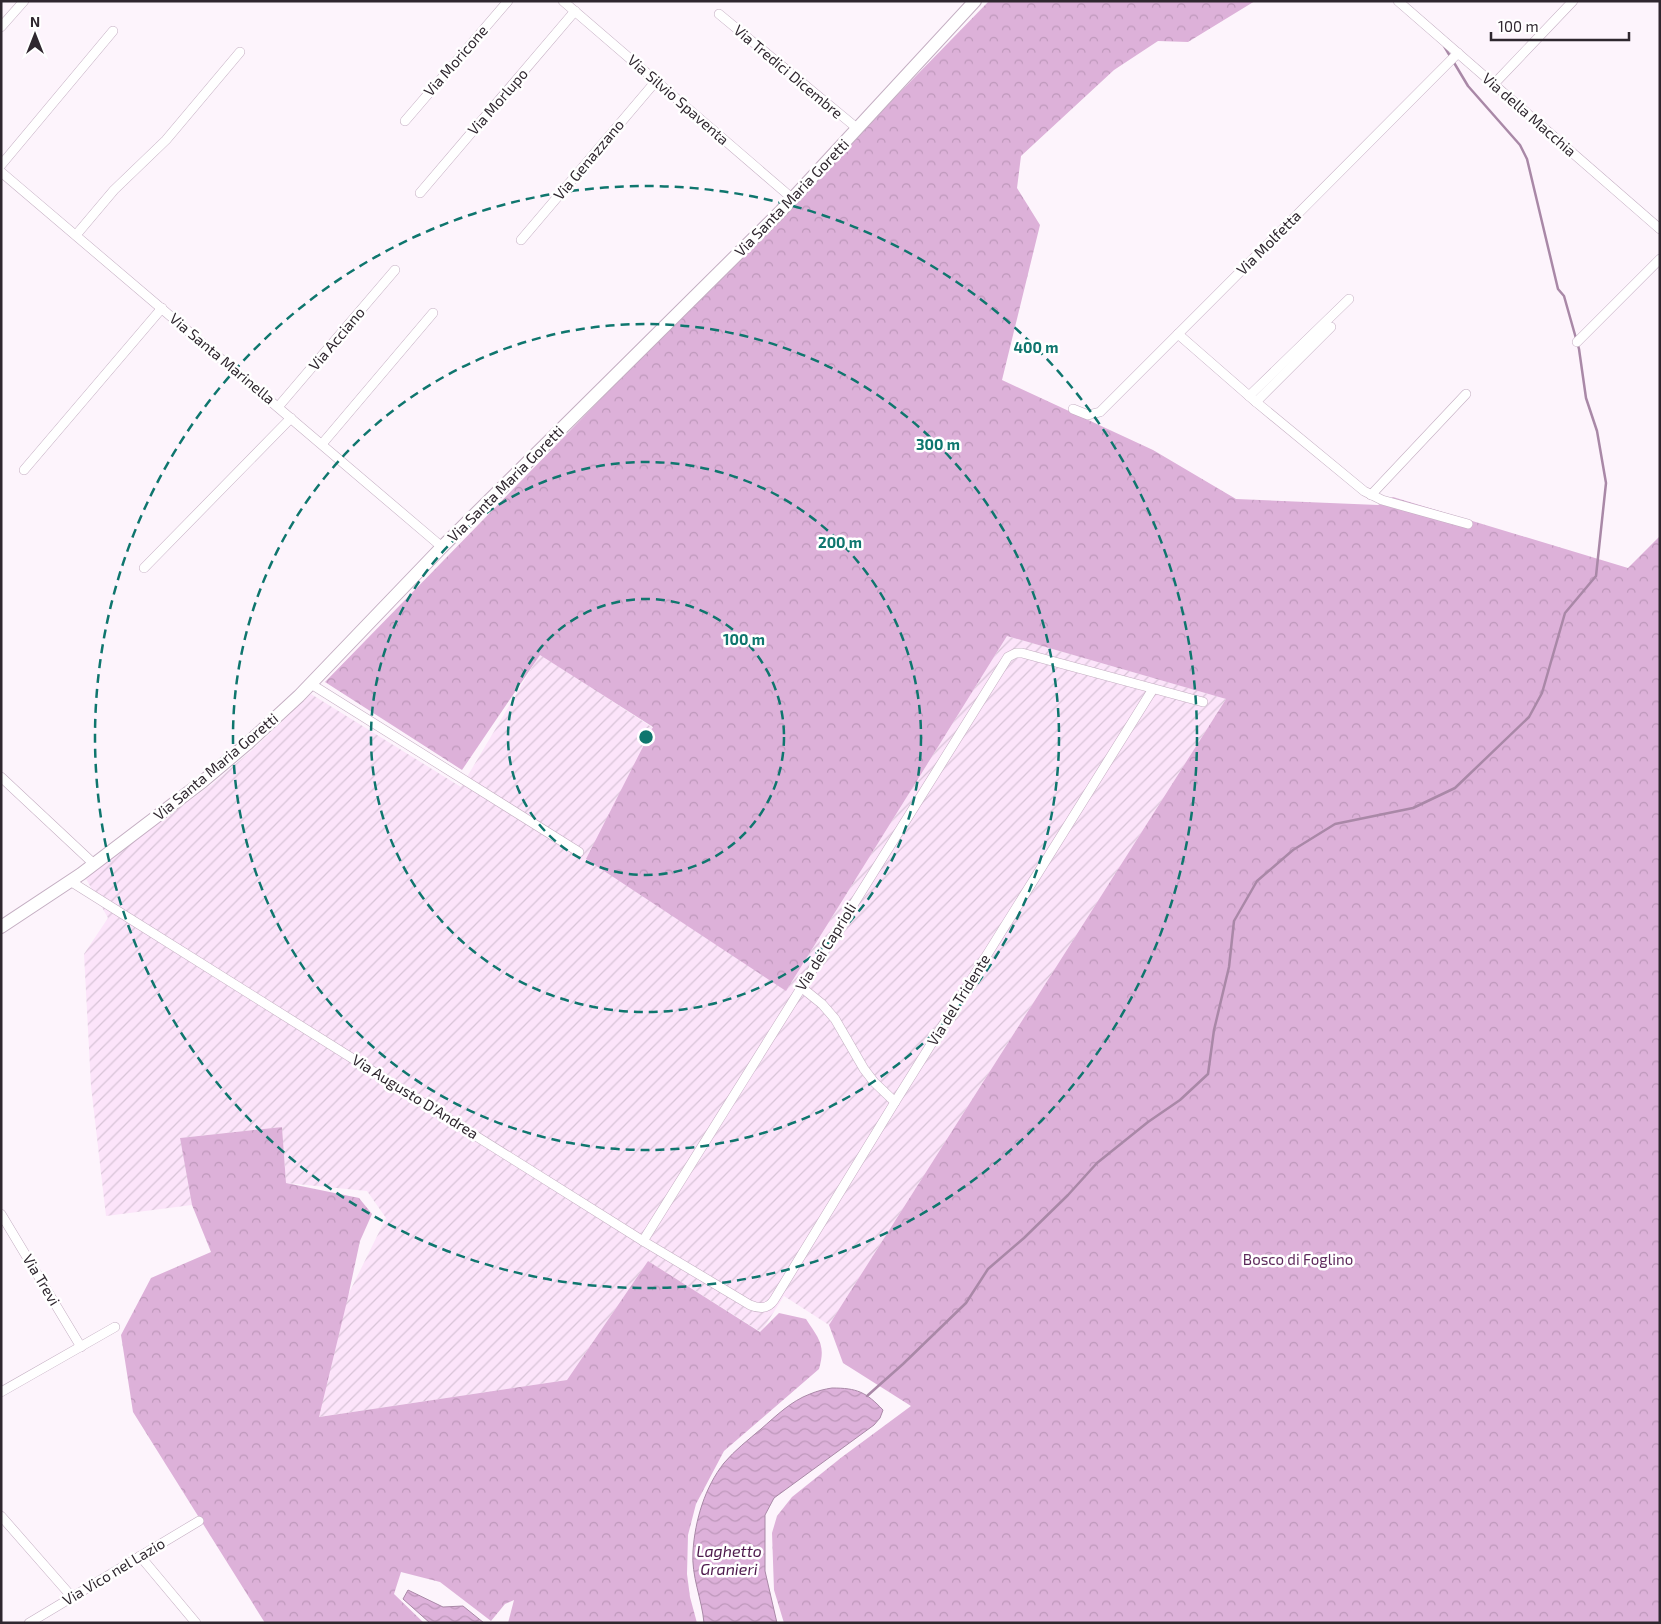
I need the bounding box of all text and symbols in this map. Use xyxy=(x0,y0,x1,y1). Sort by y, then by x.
north arrow xyxy=(10,10,60,60)
scale bar xyxy=(1491,10,1628,42)
text: N xyxy=(30,13,40,30)
text: 100 m xyxy=(1498,17,1539,35)
street label: Via Tredici Dicembre xyxy=(731,20,847,122)
street label: Via Moricone xyxy=(419,21,491,100)
street label: Via Silvio Spaventa xyxy=(624,50,733,148)
street label: Via Morlupo xyxy=(463,64,531,138)
street label: Via della Macchia xyxy=(1479,69,1580,160)
street label: Via Genazzano xyxy=(549,115,627,203)
street label: Via Santa Maria Goretti xyxy=(730,135,852,260)
street label: Via Molfetta xyxy=(1232,206,1304,278)
street label: Via Acciano xyxy=(305,303,368,374)
street label: Via Santa Marinella xyxy=(166,309,279,408)
text: 400 m xyxy=(1014,338,1058,356)
street label: Via Santa Maria Goretti xyxy=(443,421,567,545)
text: 300 m xyxy=(916,435,960,453)
text: 200 m xyxy=(818,533,862,551)
text: 100 m xyxy=(723,630,765,648)
street label: Via Santa Maria Goretti xyxy=(150,709,281,824)
centre of rings xyxy=(637,728,655,746)
street label: Via dei Caprioli xyxy=(791,899,859,994)
street label: Via del Tridente xyxy=(923,950,993,1048)
street label: Via Augusto D'Andrea xyxy=(349,1050,482,1142)
street label: Via Trevi xyxy=(19,1250,64,1309)
park label: Bosco di Foglino xyxy=(1243,1250,1353,1268)
street label: Via Vico nel Lazio xyxy=(59,1534,168,1609)
water label: Laghetto Granieri xyxy=(696,1541,762,1578)

